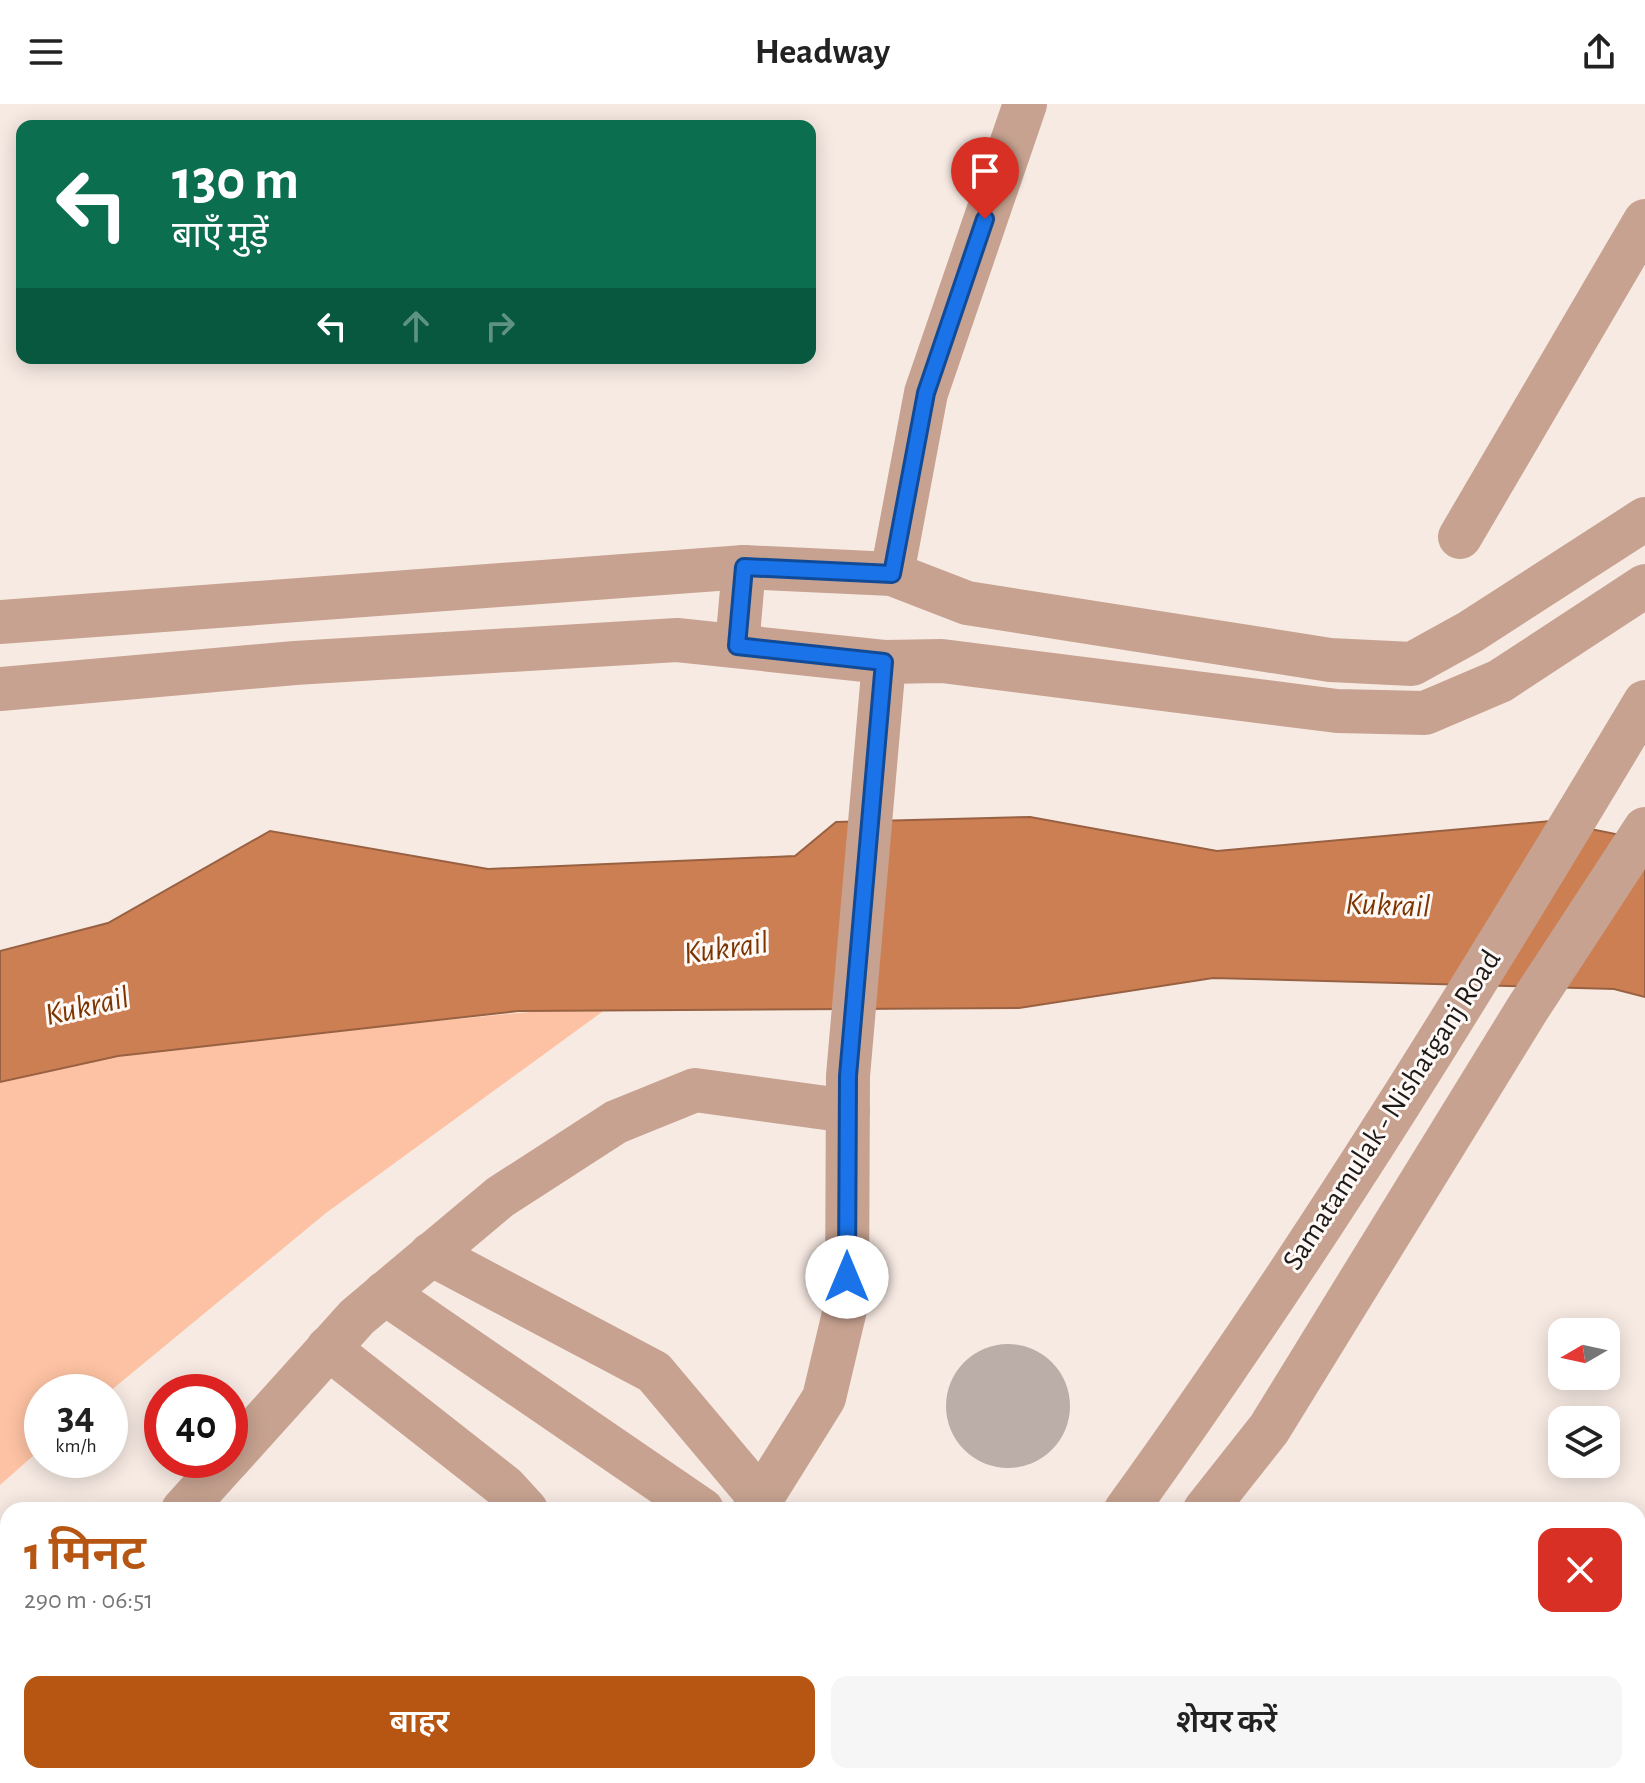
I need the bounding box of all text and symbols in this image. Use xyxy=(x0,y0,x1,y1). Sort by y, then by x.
icon: menu xyxy=(24,30,68,74)
icon: share xyxy=(1577,30,1621,74)
text: Headway xyxy=(755,34,890,70)
pin xyxy=(951,137,1019,219)
icon: arrive xyxy=(963,149,1007,193)
icon: left xyxy=(40,152,144,256)
text: 130 m xyxy=(172,153,299,209)
text: बाएँ मुड़ें xyxy=(172,218,269,254)
icon: left xyxy=(310,304,354,348)
icon: ahead xyxy=(394,304,438,348)
icon: right xyxy=(478,304,522,348)
water label: Kukrail xyxy=(1345,888,1431,922)
water label: Kukrail xyxy=(682,926,771,970)
street label: Samatamulak - Nishatganj Road xyxy=(1277,945,1507,1275)
water label: Kukrail xyxy=(42,981,132,1031)
position arrow xyxy=(805,1235,889,1319)
north arrow xyxy=(1548,1318,1620,1390)
map controls xyxy=(1548,1318,1620,1478)
speed limit sign: 40 xyxy=(144,1374,248,1478)
text: 34 xyxy=(57,1396,95,1436)
button: layers xyxy=(1548,1406,1620,1478)
text: km/h xyxy=(55,1436,97,1456)
button: close xyxy=(1538,1528,1622,1612)
text: 1 मिनट xyxy=(24,1531,146,1579)
text: 290 m · 06:51 xyxy=(24,1587,153,1613)
button: बाहर xyxy=(24,1676,815,1768)
button: शेयर करें xyxy=(831,1676,1622,1768)

